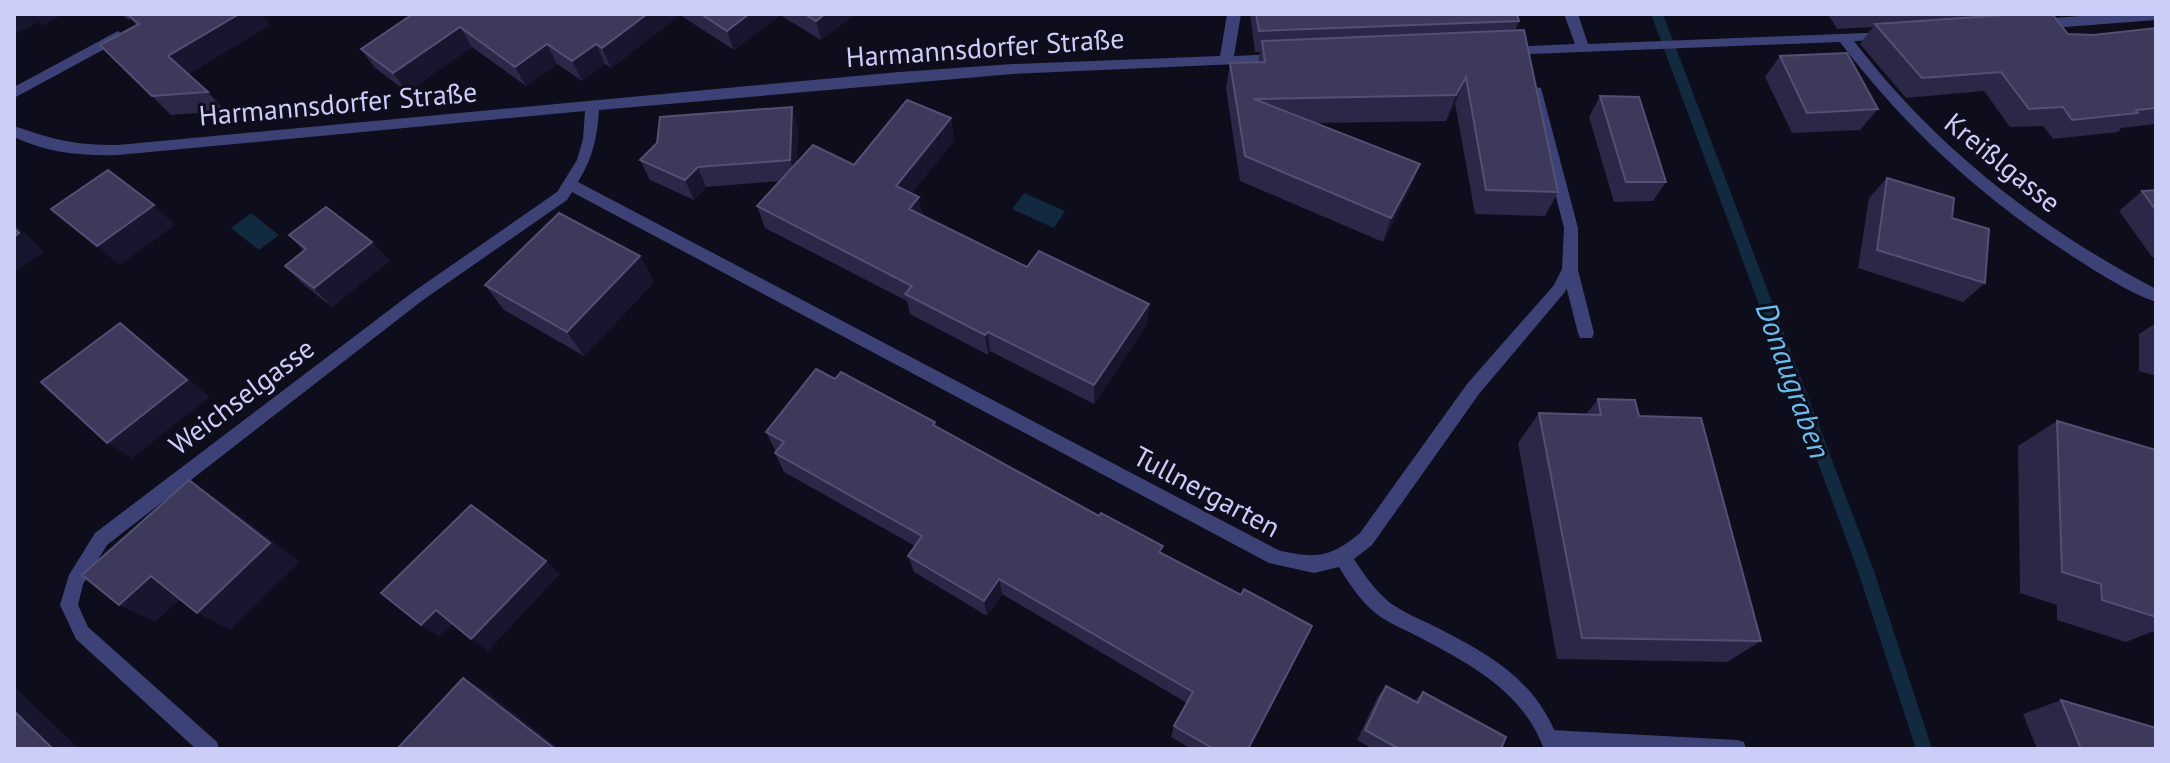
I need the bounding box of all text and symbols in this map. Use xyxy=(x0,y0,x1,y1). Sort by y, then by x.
street label: Harmannsdorfer Straße xyxy=(844,19,1126,75)
street label: Harmannsdorfer Straße xyxy=(197,72,479,134)
street label: Kreißlgasse xyxy=(1937,104,2069,220)
water label: Donaugraben xyxy=(1748,296,1840,464)
street label: Weichselgasse xyxy=(161,329,321,463)
street label: Tullnergarten xyxy=(1127,437,1287,545)

